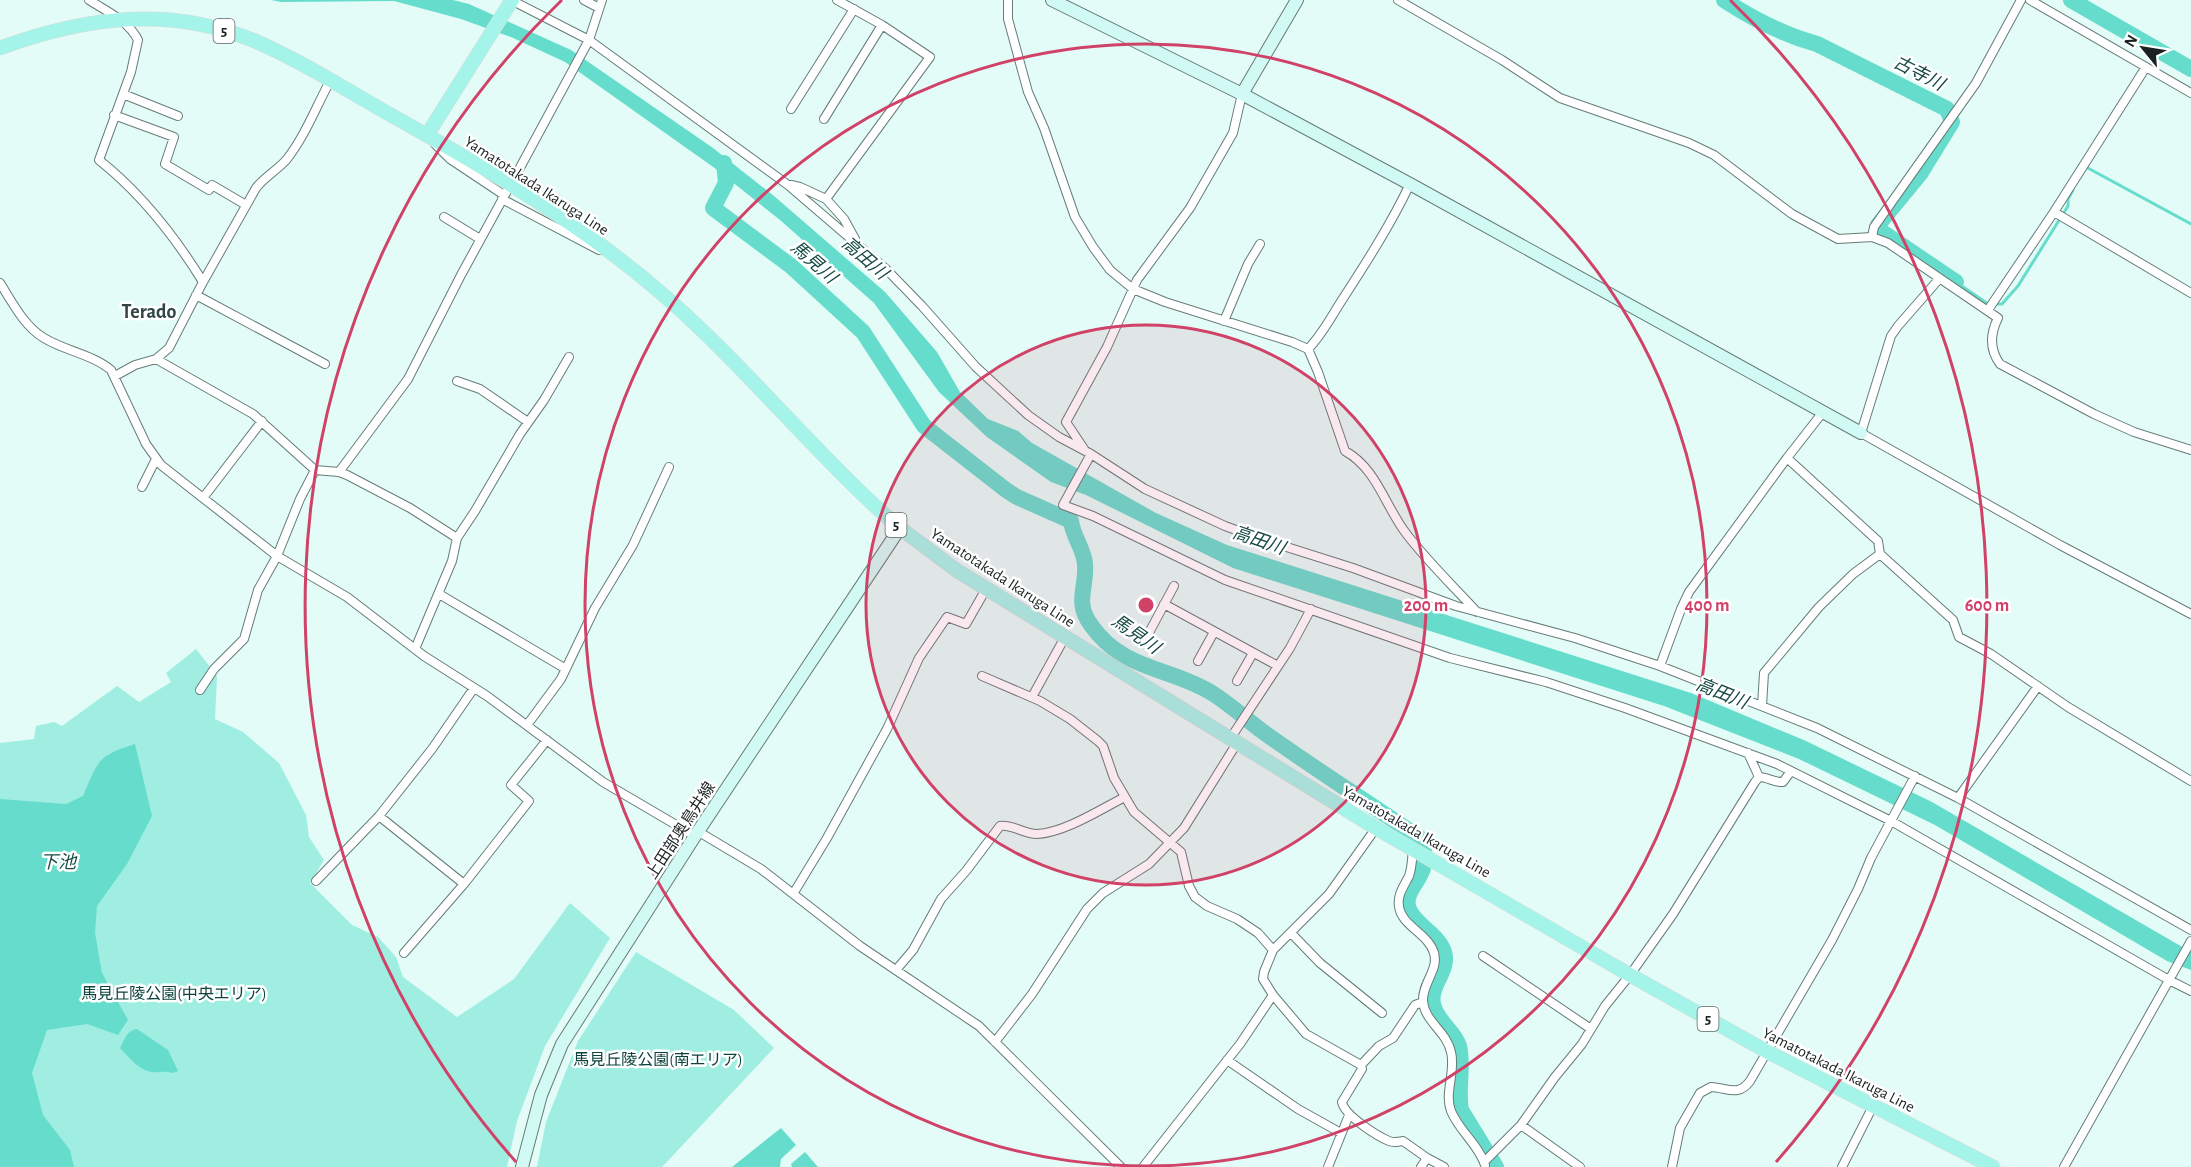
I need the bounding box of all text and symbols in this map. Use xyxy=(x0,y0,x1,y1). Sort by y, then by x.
north arrow xyxy=(2113,18,2173,78)
road number: 5 xyxy=(214,19,234,43)
text: N xyxy=(2121,32,2141,50)
water label: 古寺川 xyxy=(1890,52,1949,95)
street label: Yamatotakada Ikaruga Line xyxy=(462,133,611,238)
water label: 高田川 xyxy=(838,233,893,285)
water label: 馬見川 xyxy=(787,237,842,289)
district label: Terado xyxy=(121,302,177,322)
road number: 5 xyxy=(886,513,906,537)
water label: 高田川 xyxy=(1230,522,1290,559)
street label: Yamatotakada Ikaruga Line xyxy=(928,525,1077,630)
centre of rings xyxy=(1136,595,1156,615)
text: 200 m xyxy=(1404,597,1448,615)
text: 400 m xyxy=(1684,597,1730,615)
text: 600 m xyxy=(1965,597,2009,615)
water label: 馬見川 xyxy=(1108,611,1165,659)
water label: 高田川 xyxy=(1693,674,1753,713)
street label: 上田部奥鳥井線 xyxy=(643,779,718,882)
street label: Yamatotakada Ikaruga Line xyxy=(1340,783,1493,881)
water label: 下池 xyxy=(40,852,78,872)
park label: 馬見丘陵公園(中央エリア) xyxy=(81,985,267,1002)
road number: 5 xyxy=(1698,1007,1718,1031)
street label: Yamatotakada Ikaruga Line xyxy=(1760,1025,1917,1115)
park label: 馬見丘陵公園(南エリア) xyxy=(573,1051,743,1068)

